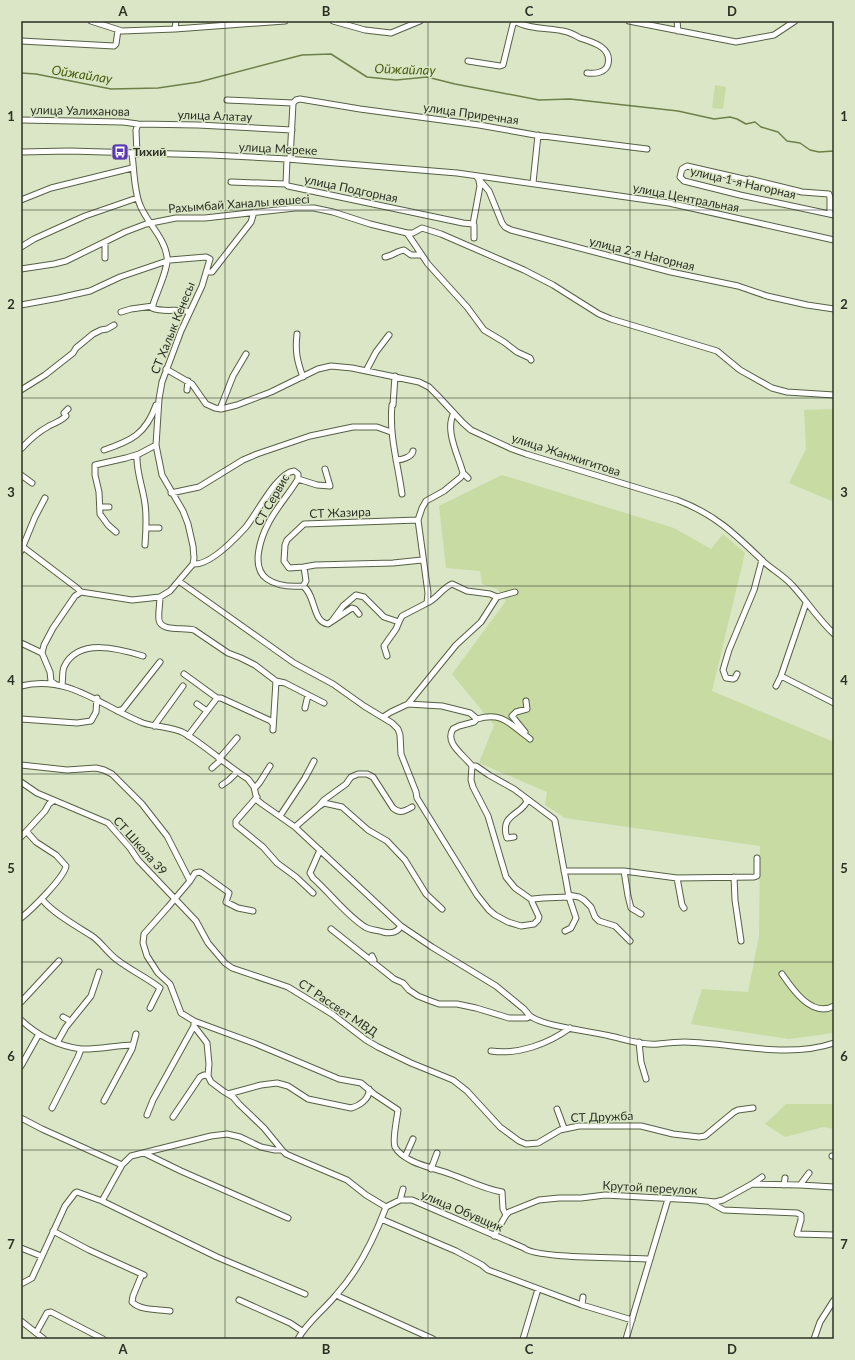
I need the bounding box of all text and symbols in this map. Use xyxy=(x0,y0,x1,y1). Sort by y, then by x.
text: A xyxy=(117,3,128,19)
text: B xyxy=(322,3,331,19)
text: C xyxy=(525,3,534,19)
text: D xyxy=(727,3,737,19)
water label: Ойжайлау xyxy=(374,60,437,78)
water label: Ойжайлау xyxy=(51,61,114,87)
street label: улица Приречная xyxy=(422,99,520,128)
street label: улица Уалиханова xyxy=(30,102,130,119)
street label: улица Алатау xyxy=(177,107,254,124)
text: 1 xyxy=(7,108,15,124)
text: 1 xyxy=(840,108,848,124)
street label: улица Мереке xyxy=(238,139,318,158)
bus stop icon: Тихий xyxy=(110,142,130,162)
place label: Тихий xyxy=(133,144,166,159)
street label: улица 1-я Нагорная xyxy=(689,163,798,202)
street label: улица Подгорная xyxy=(303,171,399,206)
street label: улица Центральная xyxy=(632,180,741,215)
street label: Рахымбай Ханалы көшесі xyxy=(168,191,310,216)
street label: улица 2-я Нагорная xyxy=(588,233,696,274)
street label: СТ Халык Кенесы xyxy=(147,279,198,376)
text: 2 xyxy=(7,296,15,312)
text: 2 xyxy=(840,296,848,312)
street label: улица Жанжигитова xyxy=(510,430,623,479)
street label: СТ Сервис xyxy=(251,471,293,528)
text: 3 xyxy=(7,484,15,500)
text: 3 xyxy=(840,484,848,500)
street label: СТ Жазира xyxy=(309,504,371,521)
text: 4 xyxy=(7,672,15,688)
text: 4 xyxy=(840,672,848,688)
street label: СТ Школа 39 xyxy=(110,813,171,878)
text: 5 xyxy=(7,860,15,876)
text: 5 xyxy=(840,860,848,876)
street label: СТ Рассвет МВД xyxy=(296,976,381,1040)
text: 6 xyxy=(7,1048,15,1064)
text: 6 xyxy=(840,1048,848,1064)
street label: СТ Дружба xyxy=(570,1108,634,1125)
street label: Крутой переулок xyxy=(602,1178,699,1198)
street label: улица Обувщик xyxy=(419,1186,506,1235)
text: 7 xyxy=(7,1236,15,1252)
text: 7 xyxy=(840,1236,848,1252)
text: A xyxy=(117,1341,128,1357)
text: B xyxy=(322,1341,331,1357)
text: C xyxy=(525,1341,534,1357)
text: D xyxy=(727,1341,737,1357)

